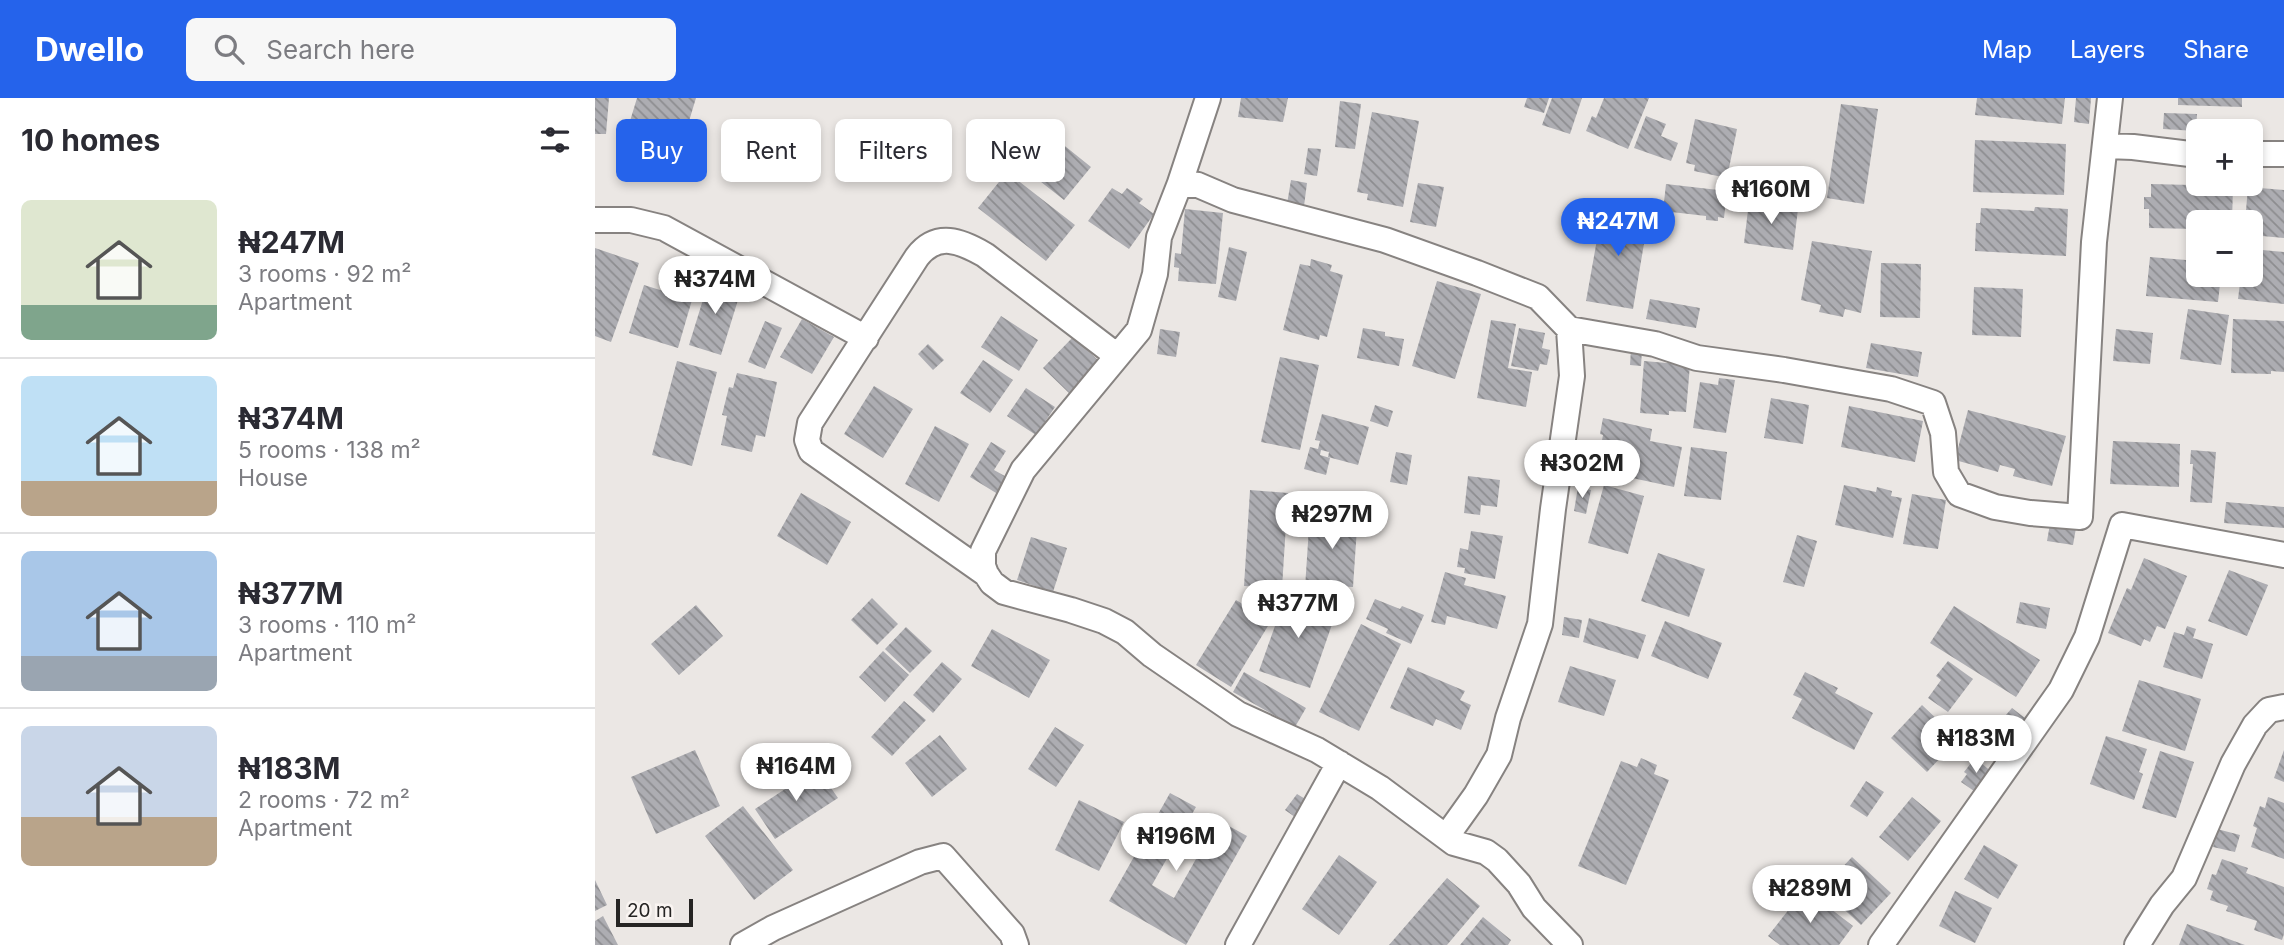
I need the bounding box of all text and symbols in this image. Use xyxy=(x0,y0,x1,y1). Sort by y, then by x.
search box xyxy=(186,18,676,81)
text: Dwello xyxy=(35,29,144,69)
icon: search xyxy=(210,30,248,68)
text: Search here xyxy=(266,34,415,65)
text: Map xyxy=(1982,35,2032,64)
text: Layers xyxy=(2070,35,2145,64)
text: Share xyxy=(2183,35,2249,64)
chip: Buy xyxy=(616,119,707,182)
chip: Rent xyxy=(721,119,821,182)
chip: Filters xyxy=(835,119,952,182)
chip: New xyxy=(966,119,1065,182)
map controls xyxy=(2186,119,2263,287)
button: + xyxy=(2186,119,2263,196)
icon: filters xyxy=(536,121,574,159)
text: 10 homes xyxy=(21,122,160,158)
pin: ₦160M xyxy=(1722,166,1820,226)
text: ₦160M xyxy=(1731,175,1811,203)
pin: ₦247M xyxy=(1569,198,1667,258)
text: ₦247M xyxy=(1577,207,1659,235)
button: − xyxy=(2186,210,2263,287)
text: ₦247M xyxy=(238,224,345,260)
icon: home xyxy=(77,228,161,312)
pin: ₦374M xyxy=(666,256,764,316)
text: 3 rooms · 92 m² xyxy=(238,260,411,288)
text: ₦374M xyxy=(674,265,756,293)
text: Apartment xyxy=(238,288,352,316)
text: ₦374M xyxy=(238,400,344,436)
icon: home xyxy=(77,404,161,488)
text: 5 rooms · 138 m² xyxy=(238,436,421,464)
pin: ₦302M xyxy=(1533,440,1631,500)
text: ₦302M xyxy=(1540,449,1624,477)
text: House xyxy=(238,464,308,492)
pin: ₦297M xyxy=(1283,491,1381,551)
text: ₦297M xyxy=(1291,500,1373,528)
text: ₦377M xyxy=(238,575,344,611)
icon: home xyxy=(77,579,161,663)
pin: ₦377M xyxy=(1249,580,1347,640)
text: ₦377M xyxy=(1258,589,1338,617)
text: 3 rooms · 110 m² xyxy=(238,611,416,639)
text: Apartment xyxy=(238,639,352,667)
pin: ₦183M xyxy=(1927,716,2025,775)
text: ₦183M xyxy=(1937,724,2015,752)
pin: ₦164M xyxy=(747,744,845,803)
text: ₦183M xyxy=(238,750,341,786)
text: ₦164M xyxy=(756,752,836,780)
icon: home xyxy=(77,754,161,838)
text: 2 rooms · 72 m² xyxy=(238,786,410,814)
text: Apartment xyxy=(238,814,352,842)
pin: ₦196M xyxy=(1127,814,1225,873)
text: ₦196M xyxy=(1137,822,1215,850)
pin: ₦289M xyxy=(1761,866,1859,925)
text: ₦289M xyxy=(1768,874,1852,902)
scale bar xyxy=(616,896,693,928)
text: 20 m xyxy=(627,899,673,922)

